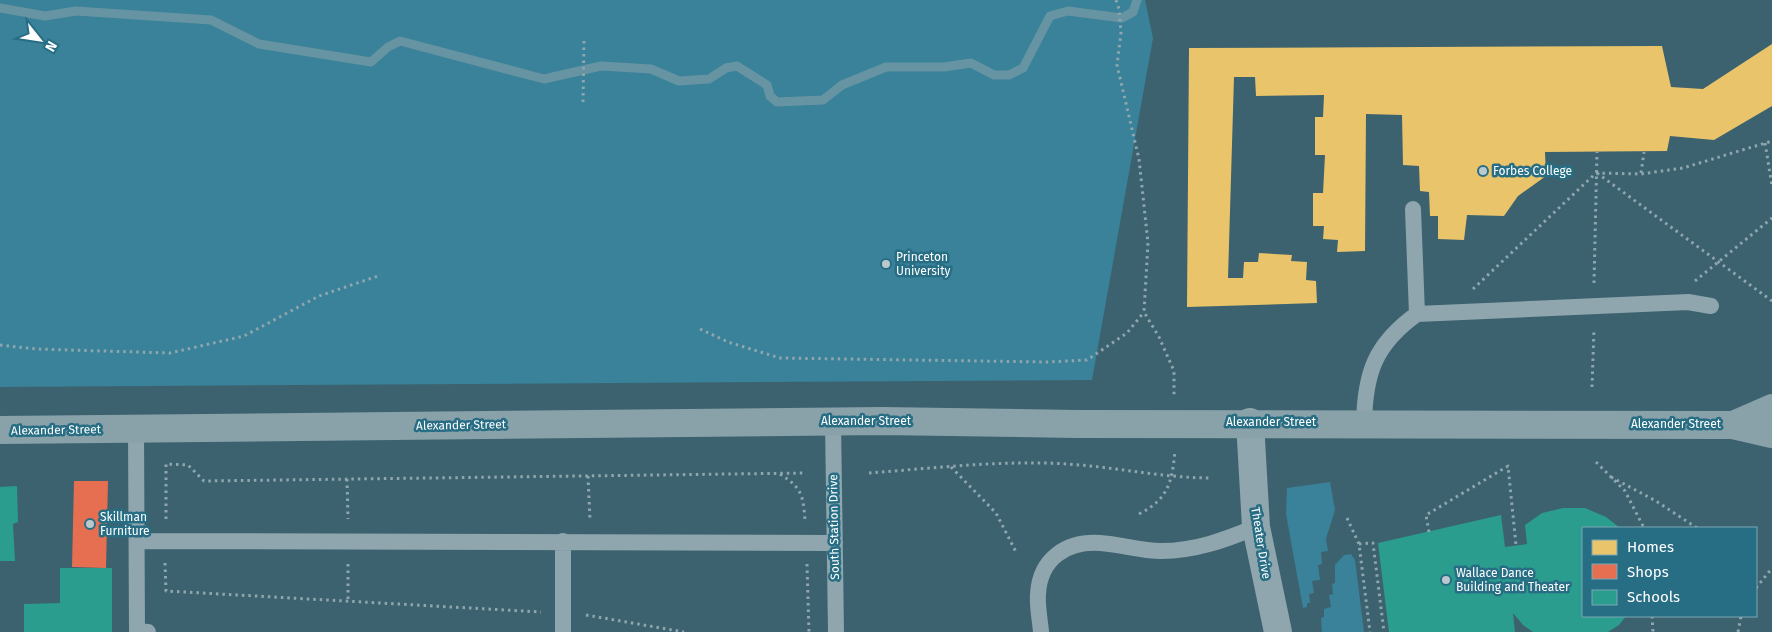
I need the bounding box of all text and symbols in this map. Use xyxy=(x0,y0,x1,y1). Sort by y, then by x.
north arrow xyxy=(15,15,65,65)
text: N xyxy=(41,38,61,55)
place label: Forbes College xyxy=(1493,164,1572,178)
marker: Forbes College xyxy=(1477,165,1489,177)
place label: Princeton University xyxy=(896,250,950,278)
marker: Princeton University xyxy=(880,258,892,270)
street label: Alexander Street xyxy=(821,414,912,428)
street label: Alexander Street xyxy=(1226,415,1317,429)
street label: Alexander Street xyxy=(416,417,507,433)
street label: Alexander Street xyxy=(1631,417,1722,431)
street label: Alexander Street xyxy=(11,422,102,438)
street label: South Station Drive xyxy=(826,474,842,580)
street label: Theater Drive xyxy=(1248,506,1274,580)
place label: Skillman Furniture xyxy=(100,510,150,538)
marker: Skillman Furniture xyxy=(84,518,96,530)
legend xyxy=(1582,527,1757,617)
text: Homes xyxy=(1627,538,1674,556)
text: Shops xyxy=(1627,563,1669,581)
place label: Wallace Dance Building and Theater xyxy=(1456,566,1570,594)
marker: Wallace Dance Building and Theater xyxy=(1440,574,1452,586)
text: Schools xyxy=(1627,588,1680,606)

